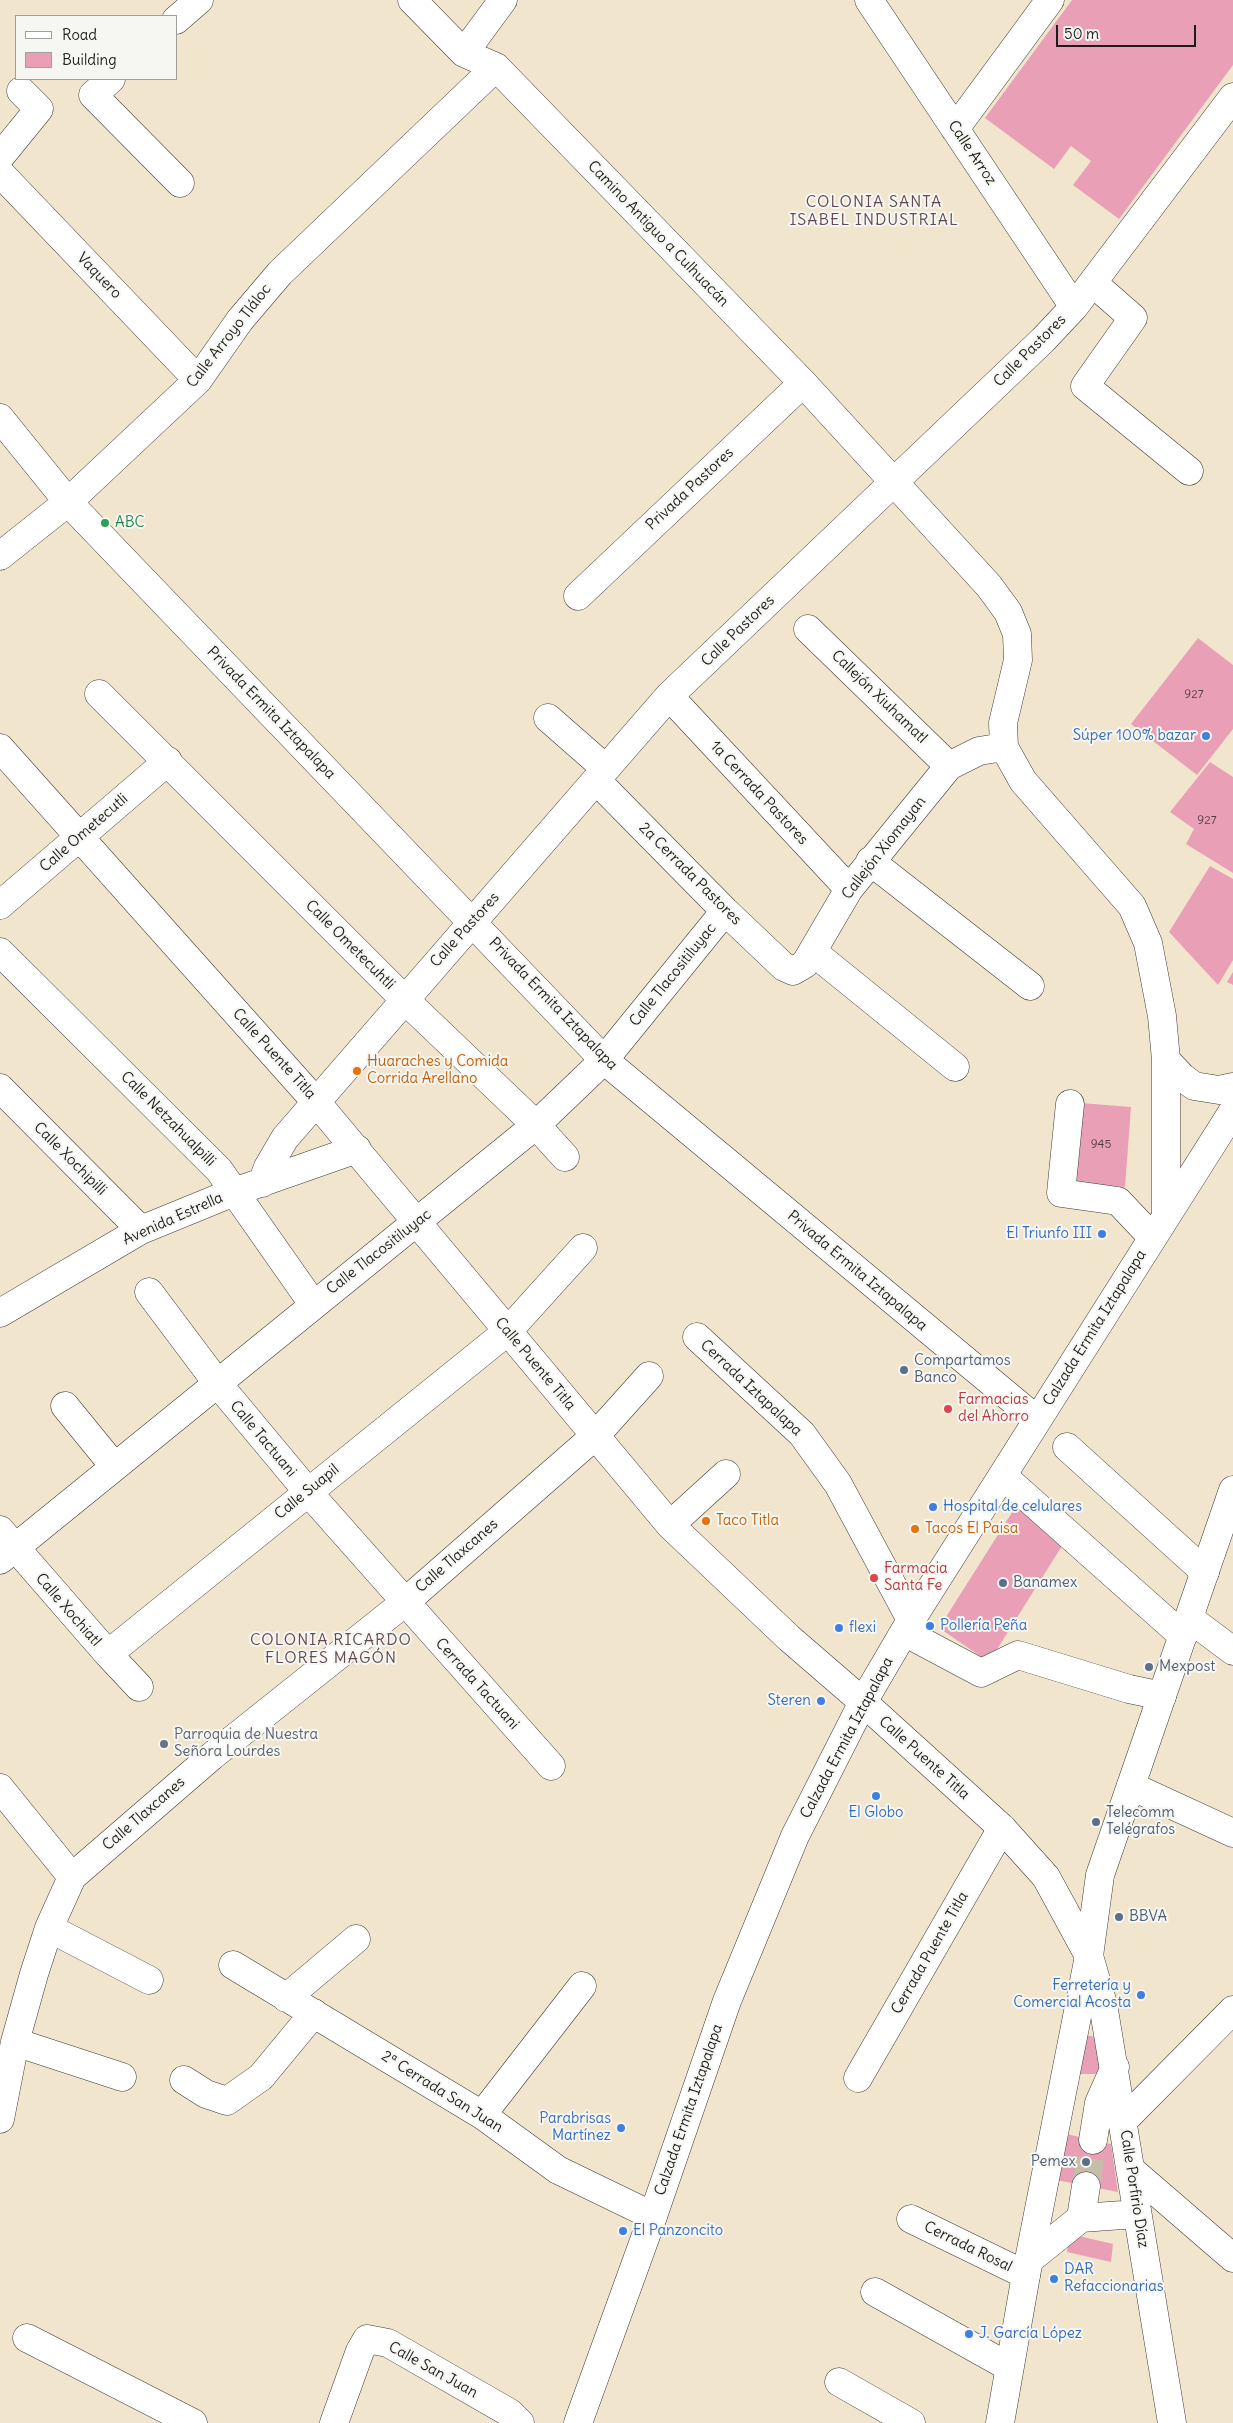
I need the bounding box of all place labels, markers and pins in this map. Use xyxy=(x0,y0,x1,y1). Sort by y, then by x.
place label: ABC xyxy=(115,514,144,532)
marker: ABC xyxy=(99,517,111,529)
place label: Súper 100% bazar xyxy=(1073,727,1196,745)
marker: Súper 100% bazar xyxy=(1200,730,1212,742)
place label: Huaraches y Comida Corrida Arellano xyxy=(367,1053,508,1088)
marker: Huaraches y Comida Corrida Arellano xyxy=(351,1065,363,1077)
place label: El Triunfo III xyxy=(1006,1225,1092,1243)
marker: El Triunfo III xyxy=(1096,1228,1108,1240)
place label: Compartamos Banco xyxy=(914,1352,1011,1387)
marker: Compartamos Banco xyxy=(898,1364,910,1376)
place label: Farmacias del Ahorro xyxy=(958,1391,1029,1426)
marker: Farmacias del Ahorro xyxy=(942,1403,954,1415)
place label: Hospital de celulares xyxy=(943,1498,1082,1516)
marker: Hospital de celulares xyxy=(927,1501,939,1513)
place label: Taco Titla xyxy=(716,1512,779,1530)
marker: Taco Titla xyxy=(700,1515,712,1527)
place label: Tacos El Paisa xyxy=(925,1520,1018,1538)
marker: Tacos El Paisa xyxy=(909,1523,921,1535)
place label: Farmacia Santa Fe xyxy=(884,1560,948,1595)
marker: Farmacia Santa Fe xyxy=(868,1572,880,1584)
place label: Banamex xyxy=(1013,1574,1077,1592)
marker: Banamex xyxy=(997,1577,1009,1589)
place label: Pollería Peña xyxy=(940,1617,1027,1635)
place label: flexi xyxy=(849,1619,876,1637)
marker: Pollería Peña xyxy=(924,1620,936,1632)
marker: flexi xyxy=(833,1622,845,1634)
place label: Mexpost xyxy=(1159,1658,1215,1676)
marker: Mexpost xyxy=(1143,1661,1155,1673)
place label: Steren xyxy=(768,1692,811,1710)
marker: Steren xyxy=(815,1695,827,1707)
place label: Parroquia de Nuestra Señora Lourdes xyxy=(174,1726,318,1761)
marker: Parroquia de Nuestra Señora Lourdes xyxy=(158,1738,170,1750)
marker: El Globo xyxy=(870,1790,882,1802)
place label: El Globo xyxy=(848,1804,904,1822)
place label: Telecomm Telégrafos xyxy=(1106,1804,1175,1839)
marker: Telecomm Telégrafos xyxy=(1090,1816,1102,1828)
place label: BBVA xyxy=(1129,1908,1167,1926)
marker: BBVA xyxy=(1113,1911,1125,1923)
place label: Ferretería y Comercial Acosta xyxy=(1013,1977,1131,2012)
marker: Ferretería y Comercial Acosta xyxy=(1135,1989,1147,2001)
place label: Parabrisas Martínez xyxy=(539,2110,611,2145)
marker: Parabrisas Martínez xyxy=(615,2122,627,2134)
place label: Pemex xyxy=(1031,2153,1076,2171)
marker: Pemex xyxy=(1080,2156,1092,2168)
place label: El Panzoncito xyxy=(633,2222,723,2240)
marker: El Panzoncito xyxy=(617,2225,629,2237)
place label: DAR Refaccionarias xyxy=(1064,2261,1164,2296)
marker: DAR Refaccionarias xyxy=(1048,2273,1060,2285)
place label: J. García López xyxy=(979,2325,1082,2343)
marker: J. García López xyxy=(963,2328,975,2340)

